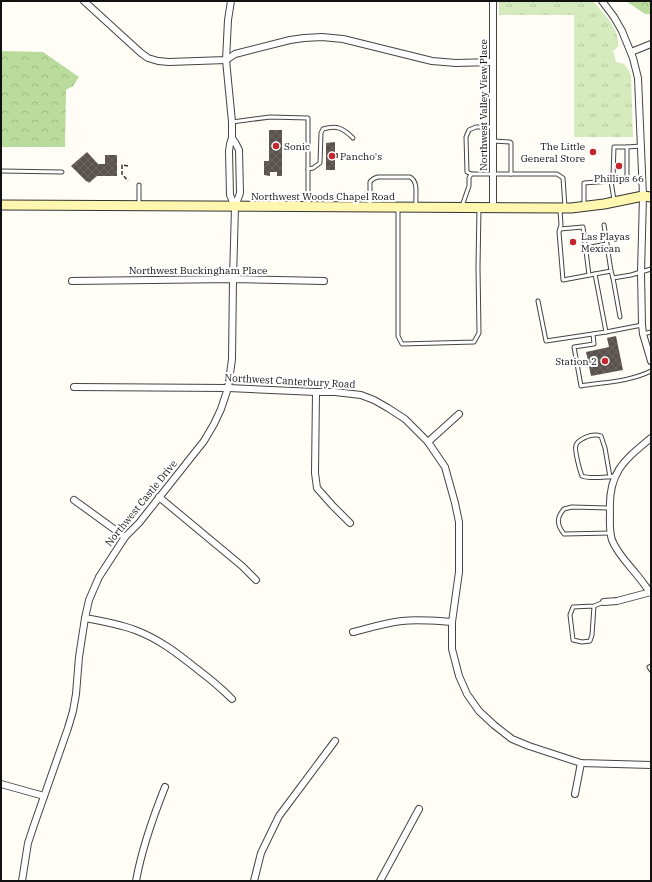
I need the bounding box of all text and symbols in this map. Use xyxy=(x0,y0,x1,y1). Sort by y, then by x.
street label: Northwest Valley View Place xyxy=(477,39,490,171)
place label: Sonic xyxy=(284,140,310,153)
place label: The Little General Store xyxy=(521,140,585,165)
marker: Sonic xyxy=(271,141,281,151)
marker: The Little General Store xyxy=(588,147,598,157)
place label: Pancho's xyxy=(340,150,382,163)
marker: Pancho's xyxy=(327,151,337,161)
marker: Phillips 66 xyxy=(614,161,624,171)
place label: Phillips 66 xyxy=(594,172,644,185)
street label: Northwest Woods Chapel Road xyxy=(251,190,395,203)
place label: Las Playas Mexican xyxy=(581,230,630,255)
marker: Las Playas Mexican xyxy=(568,237,578,247)
street label: Northwest Buckingham Place xyxy=(129,264,267,277)
place label: Station 2 xyxy=(555,355,597,368)
marker: Station 2 xyxy=(600,356,610,366)
street label: Northwest Canterbury Road xyxy=(224,371,356,391)
street label: Northwest Castle Drive xyxy=(102,457,180,549)

